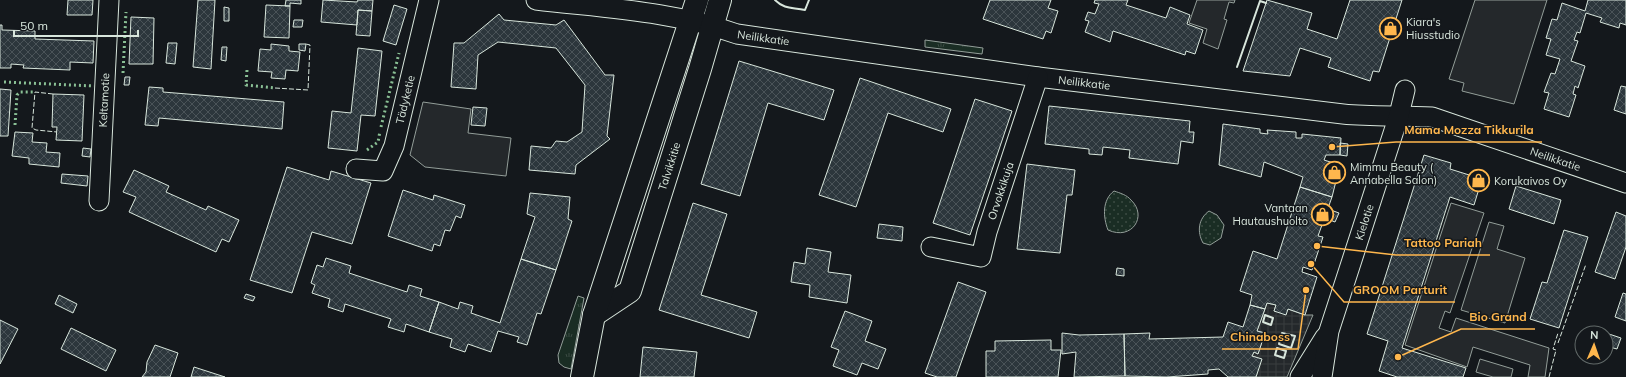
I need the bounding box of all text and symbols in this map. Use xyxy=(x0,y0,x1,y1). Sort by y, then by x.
scale bar xyxy=(14,12,138,38)
shop icon: Kiara's Hiusstudio xyxy=(1377,15,1403,41)
place label: Kiara's Hiusstudio xyxy=(1406,15,1460,42)
text: 50 m xyxy=(20,18,48,33)
street label: Neilikkatie xyxy=(736,27,790,48)
street label: Keltamotie xyxy=(96,73,112,128)
street label: Neilikkatie xyxy=(1057,73,1111,93)
street label: Tädyketie xyxy=(392,74,418,125)
callout: Mama Mozza Tikkurila xyxy=(1396,118,1542,142)
text: Mama Mozza Tikkurila xyxy=(1404,122,1534,137)
street label: Talvikkitie xyxy=(655,140,684,192)
street label: Neilikkatie xyxy=(1528,144,1582,174)
street label: Orvokkikuja xyxy=(984,160,1017,222)
shop icon: Mimmu Beauty ( Annabella Salon) xyxy=(1322,160,1348,186)
place label: Mimmu Beauty ( Annabella Salon) xyxy=(1350,160,1437,187)
shop icon: Korukaivos Oy xyxy=(1465,168,1491,194)
place label: Korukaivos Oy xyxy=(1494,174,1567,188)
place label: Vantaan Hautaushuolto xyxy=(1233,201,1308,228)
shop icon: Vantaan Hautaushuolto xyxy=(1310,201,1336,227)
street label: Kielotie xyxy=(1352,202,1377,242)
callout: Tattoo Pariah xyxy=(1396,231,1490,255)
text: Tattoo Pariah xyxy=(1404,235,1482,250)
callout: GROOM Parturit xyxy=(1344,278,1455,302)
text: GROOM Parturit xyxy=(1353,282,1448,297)
callout: Bio Grand xyxy=(1461,305,1535,329)
text: Bio Grand xyxy=(1469,309,1527,324)
callout: Chinaboss xyxy=(1222,325,1298,349)
north arrow xyxy=(1574,325,1614,365)
text: N xyxy=(1590,328,1599,342)
text: Chinaboss xyxy=(1230,329,1290,344)

